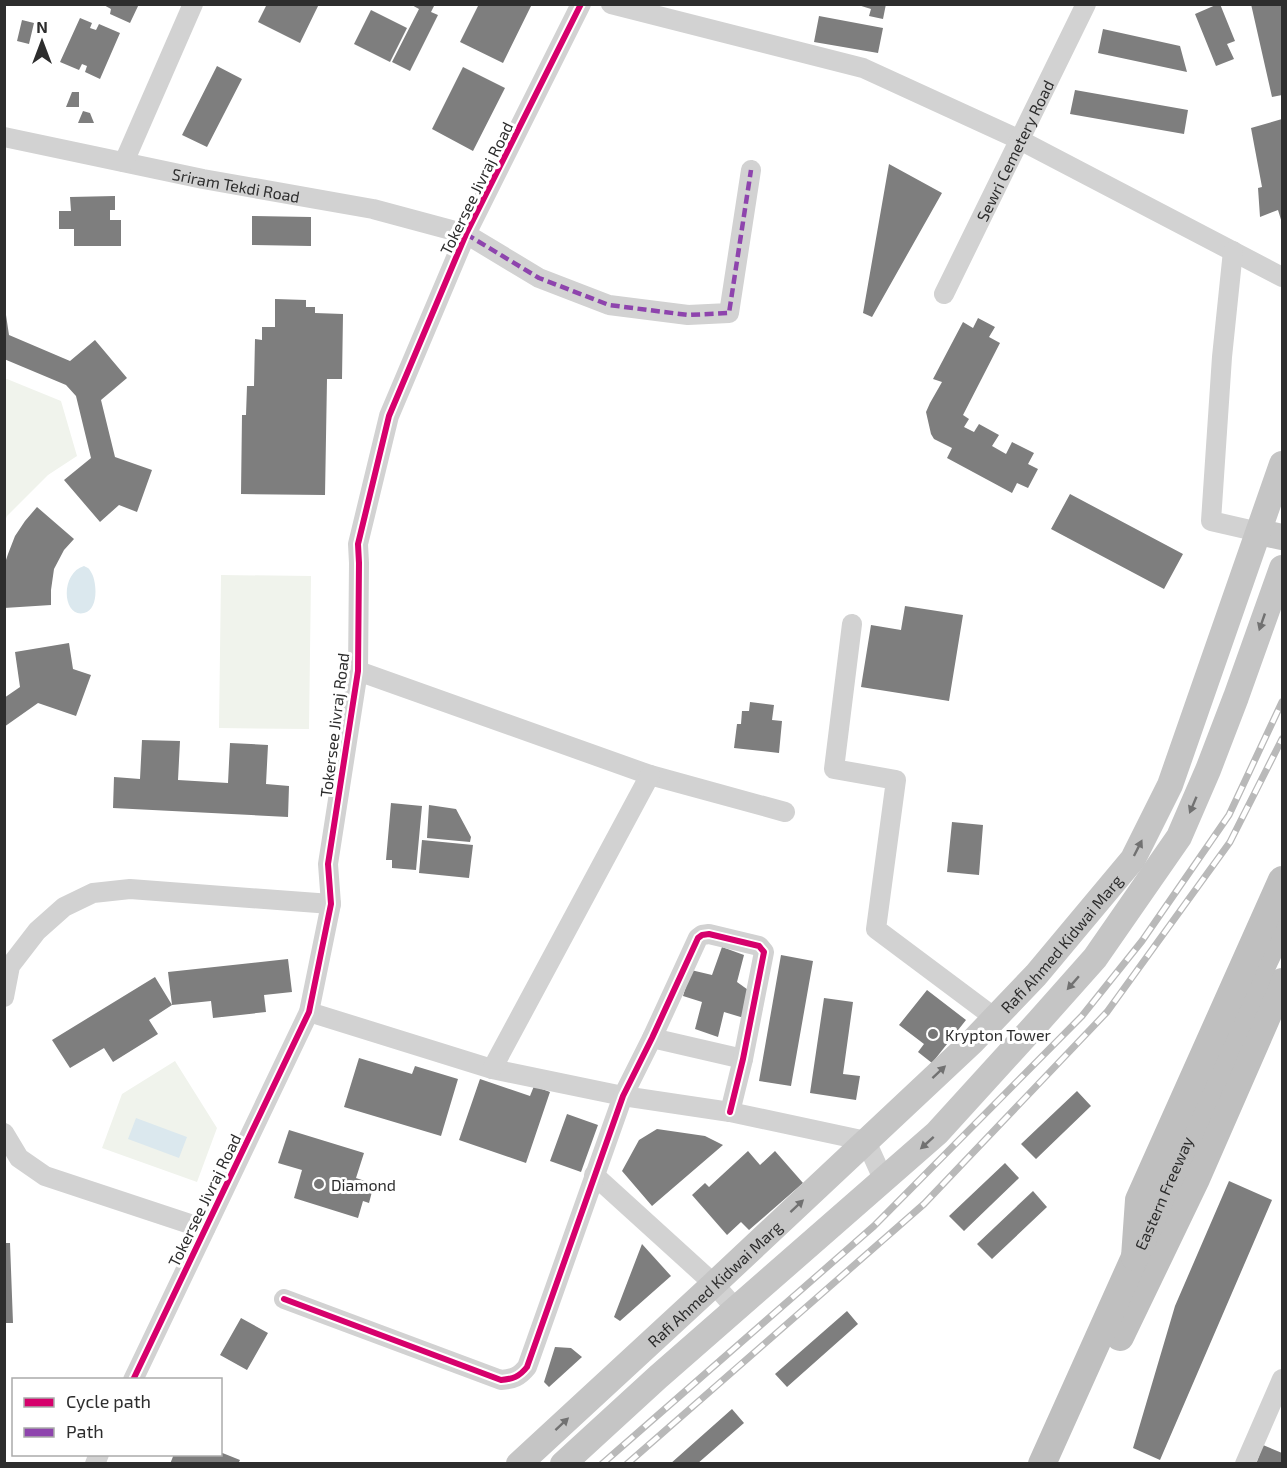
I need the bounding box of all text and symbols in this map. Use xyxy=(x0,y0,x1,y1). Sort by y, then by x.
north arrow xyxy=(12,12,72,72)
text: N xyxy=(36,17,48,36)
street label: Sewri Cemetery Road xyxy=(972,77,1057,224)
street label: Tokersee Jivraj Road xyxy=(436,118,517,258)
street label: Sriram Tekdi Road xyxy=(171,163,302,205)
one-way arrow xyxy=(1257,614,1267,632)
street label: Tokersee Jivraj Road xyxy=(316,652,353,799)
one-way arrow xyxy=(1188,796,1198,814)
one-way arrow xyxy=(1133,840,1143,857)
street label: Rafi Ahmed Kidwai Marg xyxy=(996,870,1126,1016)
one-way arrow xyxy=(1067,975,1080,990)
place label: Krypton Tower xyxy=(945,1025,1052,1044)
marker: Krypton Tower xyxy=(926,1027,940,1041)
one-way arrow xyxy=(932,1065,947,1079)
street label: Tokersee Jivraj Road xyxy=(164,1130,245,1270)
street label: Eastern Freeway xyxy=(1130,1133,1196,1253)
one-way arrow xyxy=(920,1136,935,1149)
place label: Diamond xyxy=(331,1175,396,1194)
marker: Diamond xyxy=(312,1177,326,1191)
one-way arrow xyxy=(790,1199,804,1213)
street label: Rafi Ahmed Kidwai Marg xyxy=(643,1216,785,1350)
legend xyxy=(12,1378,222,1456)
text: Cycle path xyxy=(66,1390,151,1412)
one-way arrow xyxy=(554,1418,569,1431)
text: Path xyxy=(66,1420,104,1442)

